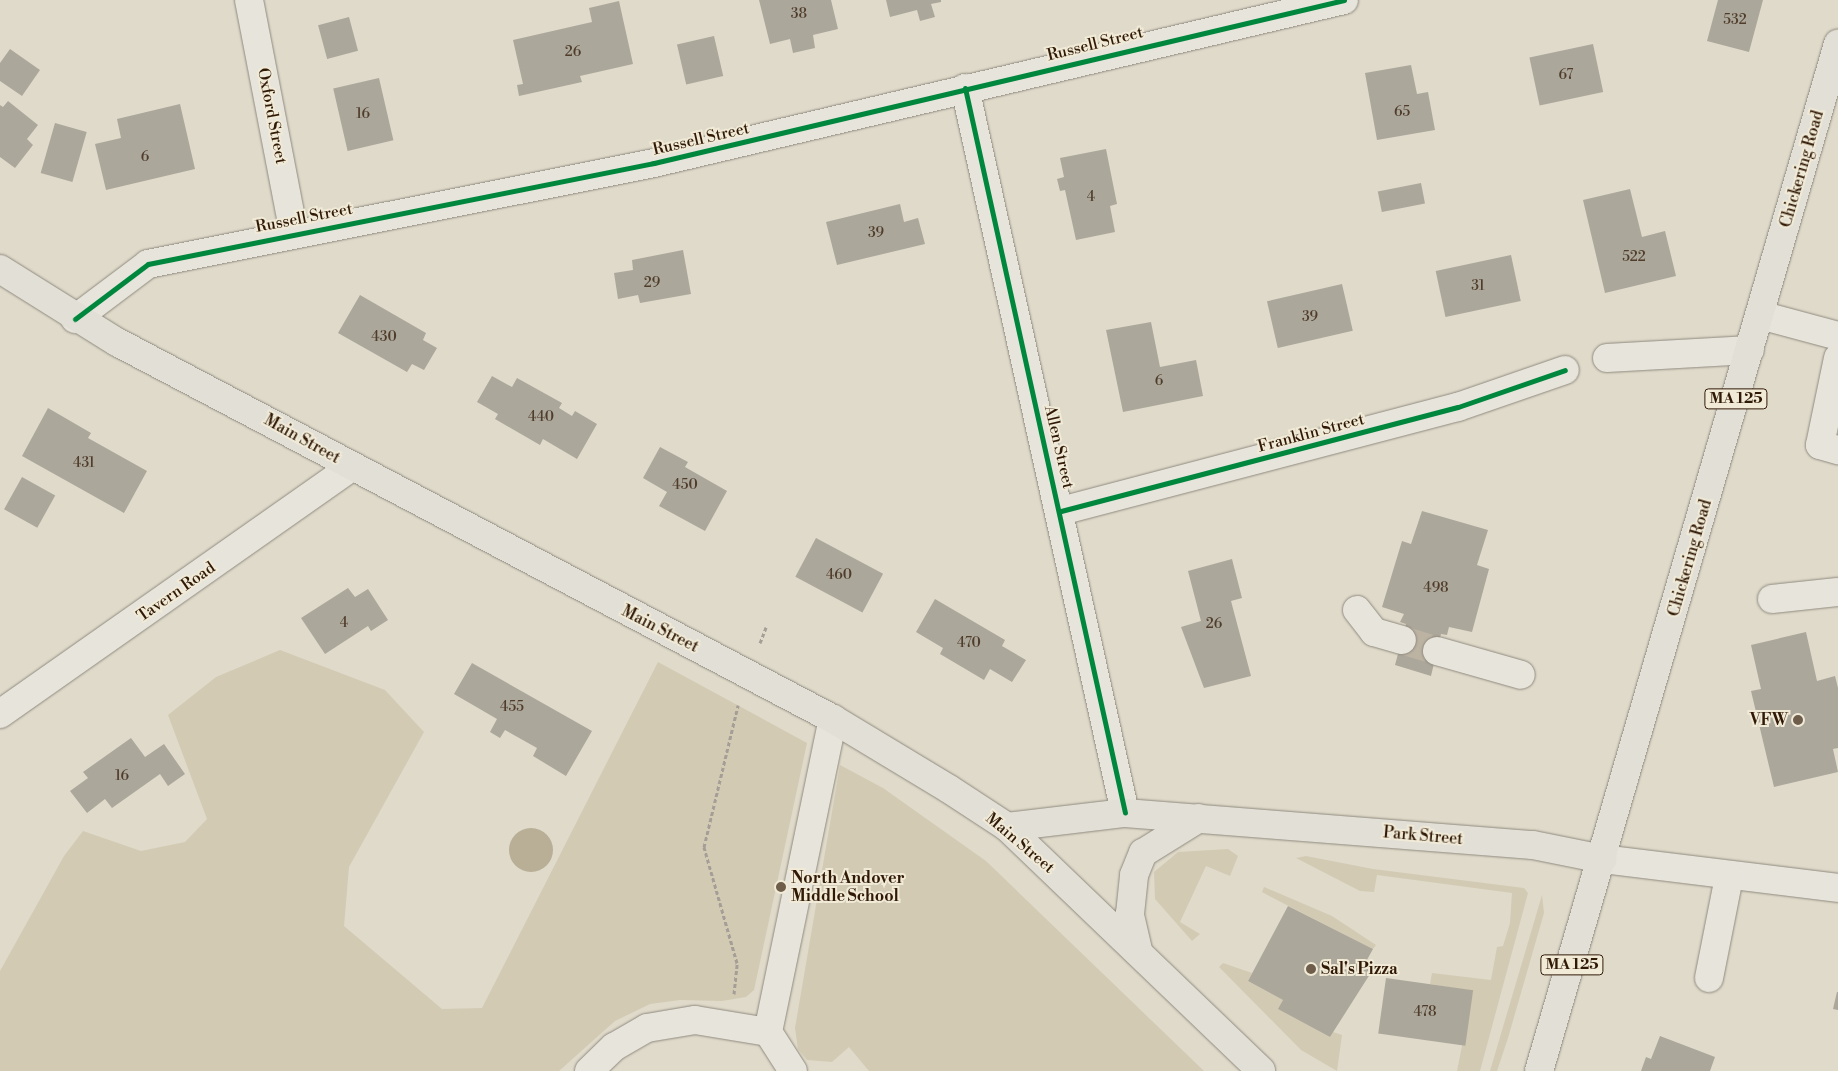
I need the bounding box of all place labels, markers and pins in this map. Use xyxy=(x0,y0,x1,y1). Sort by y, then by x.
place label: VFW xyxy=(1750,710,1788,730)
marker: VFW xyxy=(1792,714,1804,726)
place label: North Andover Middle School xyxy=(791,868,905,906)
marker: North Andover Middle School xyxy=(775,881,787,893)
place label: Sal's Pizza xyxy=(1321,959,1398,979)
marker: Sal's Pizza xyxy=(1305,963,1317,975)

